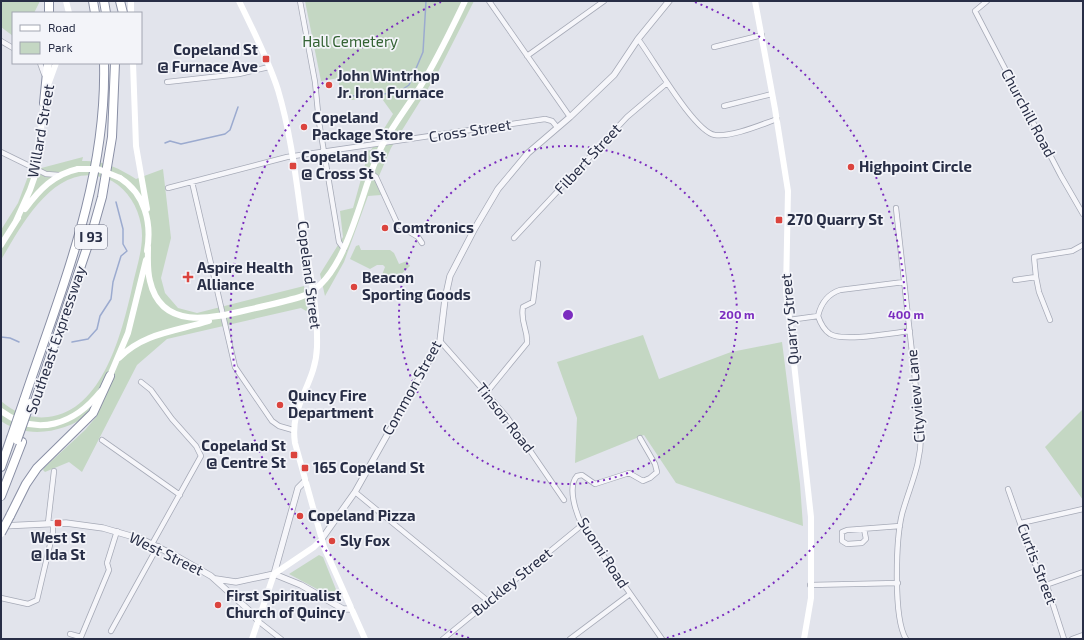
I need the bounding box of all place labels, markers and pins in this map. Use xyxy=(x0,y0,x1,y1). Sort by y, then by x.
place label: Copeland St @ Furnace Ave xyxy=(157,40,258,75)
marker: Copeland St @ Furnace Ave xyxy=(261,54,271,64)
place label: John Wintrhop Jr. Iron Furnace xyxy=(337,66,444,101)
marker: John Wintrhop Jr. Iron Furnace xyxy=(324,80,334,90)
place label: Copeland Package Store xyxy=(312,108,413,143)
marker: Copeland Package Store xyxy=(299,122,309,132)
place label: Copeland St @ Cross St xyxy=(301,147,386,182)
place label: Highpoint Circle xyxy=(859,157,972,175)
marker: Copeland St @ Cross St xyxy=(288,161,298,171)
marker: Highpoint Circle xyxy=(846,162,856,172)
place label: 270 Quarry St xyxy=(787,210,883,229)
marker: 270 Quarry St xyxy=(774,215,784,225)
place label: Comtronics xyxy=(393,218,474,236)
marker: Comtronics xyxy=(380,223,390,233)
place label: Aspire Health Alliance xyxy=(197,258,293,293)
place label: Beacon Sporting Goods xyxy=(362,268,471,303)
marker: Aspire Health Alliance xyxy=(182,271,194,283)
marker: Beacon Sporting Goods xyxy=(349,282,359,292)
centre of rings xyxy=(561,308,575,322)
place label: Quincy Fire Department xyxy=(288,386,374,421)
marker: Quincy Fire Department xyxy=(275,400,285,410)
place label: Copeland St @ Centre St xyxy=(201,436,286,471)
marker: Copeland St @ Centre St xyxy=(289,450,299,460)
place label: 165 Copeland St xyxy=(313,458,425,476)
marker: 165 Copeland St xyxy=(300,463,310,473)
place label: Copeland Pizza xyxy=(308,506,416,524)
marker: Copeland Pizza xyxy=(295,511,305,521)
marker: West St @ Ida St xyxy=(53,518,63,528)
place label: West St @ Ida St xyxy=(30,528,86,563)
place label: Sly Fox xyxy=(340,531,390,550)
marker: Sly Fox xyxy=(327,536,337,546)
place label: First Spiritualist Church of Quincy xyxy=(226,586,346,622)
marker: First Spiritualist Church of Quincy xyxy=(213,600,223,610)

